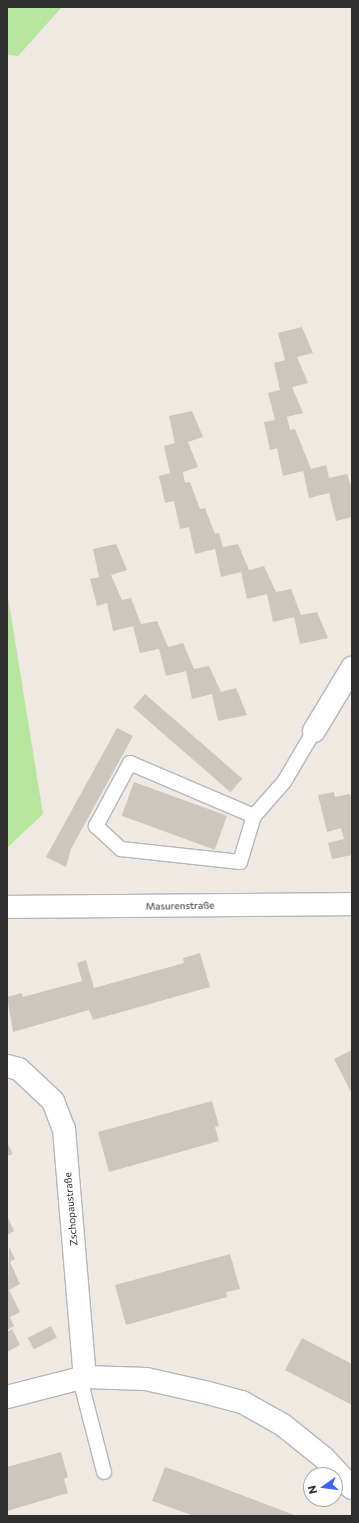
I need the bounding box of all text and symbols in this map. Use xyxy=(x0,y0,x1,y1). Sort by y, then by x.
street label: Masurenstraße xyxy=(146,899,214,913)
street label: Zschopaustraße xyxy=(62,1172,80,1246)
north arrow xyxy=(303,1467,343,1507)
text: N xyxy=(305,1484,319,1495)

